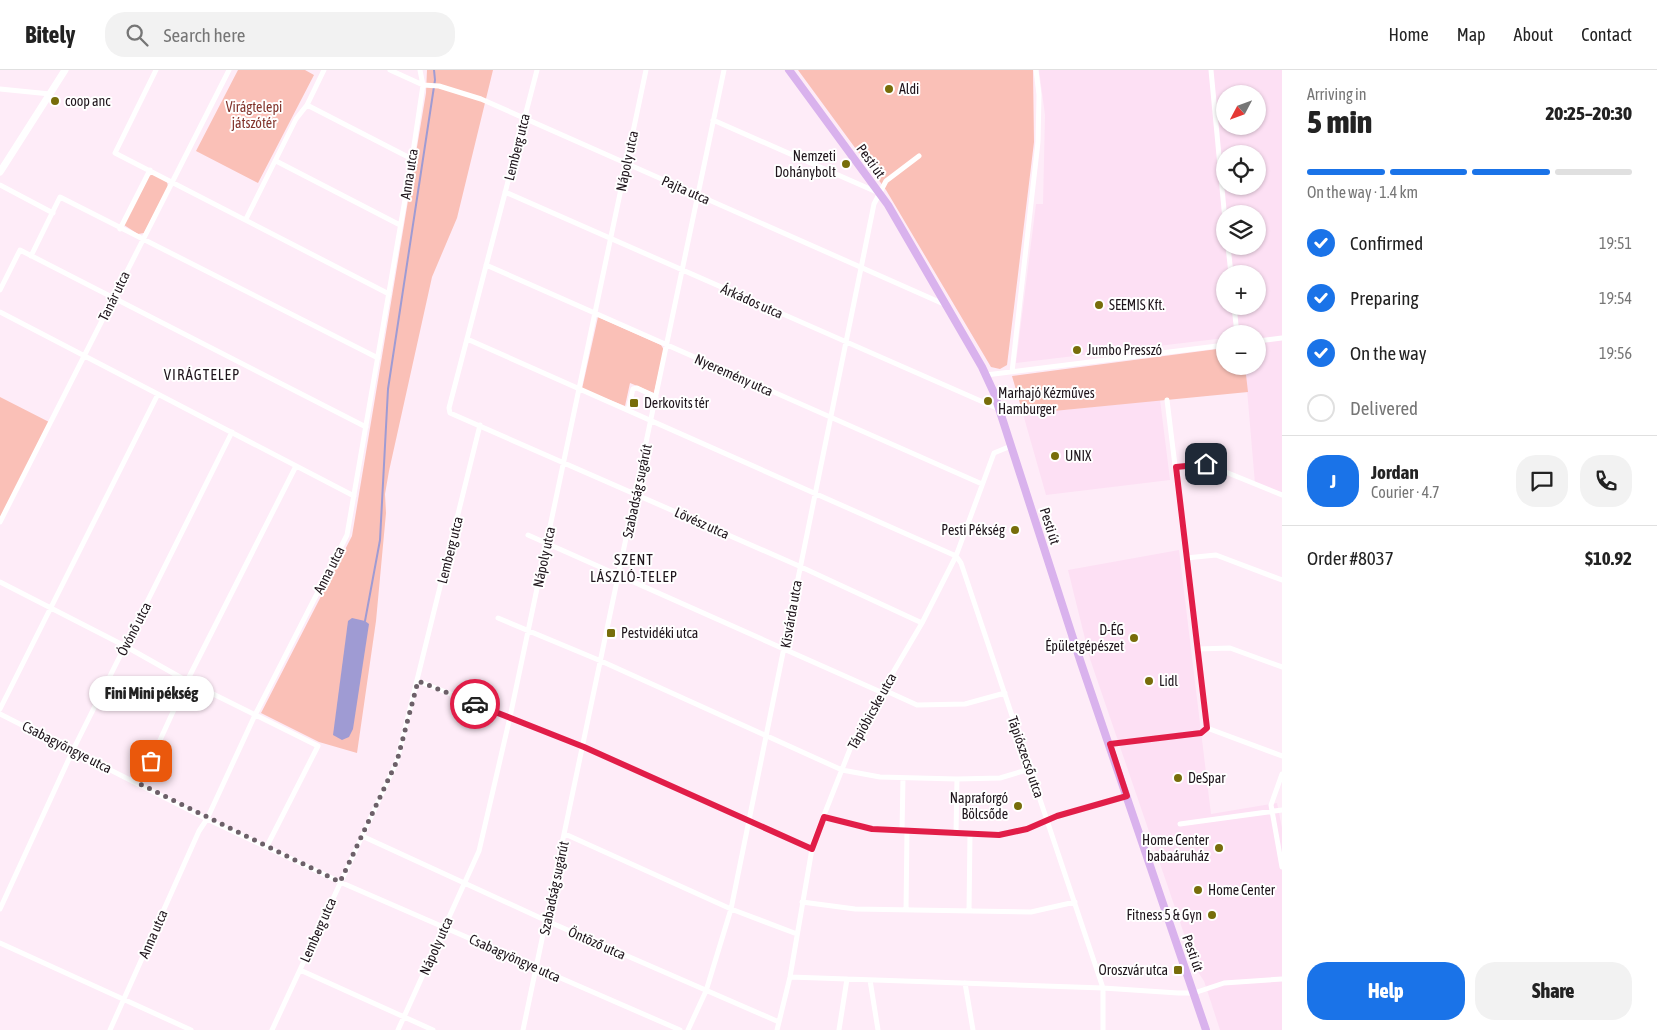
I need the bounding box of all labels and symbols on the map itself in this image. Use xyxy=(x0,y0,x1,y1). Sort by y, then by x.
place label: Aldi xyxy=(899,81,919,97)
marker: Aldi xyxy=(883,83,895,95)
north arrow xyxy=(1216,85,1266,135)
place label: coop anc xyxy=(65,93,111,109)
marker: coop anc xyxy=(49,95,61,107)
park label: Virágtelepi játszótér xyxy=(226,99,282,131)
street label: Lemberg utca xyxy=(501,112,533,182)
street label: Nápoly utca xyxy=(613,129,641,193)
street label: Pesti út xyxy=(853,141,889,181)
street label: Anna utca xyxy=(397,147,421,201)
place label: Nemzeti Dohánybolt xyxy=(775,148,836,180)
marker: Nemzeti Dohánybolt xyxy=(840,158,852,170)
street label: Pajta utca xyxy=(659,172,713,208)
street label: Tanár utca xyxy=(95,269,133,323)
street label: Árkádos utca xyxy=(719,280,785,322)
place label: SEEMIS Kft. xyxy=(1109,297,1165,313)
marker: SEEMIS Kft. xyxy=(1093,299,1105,311)
place label: Jumbo Presszó xyxy=(1087,342,1162,358)
marker: Jumbo Presszó xyxy=(1071,344,1083,356)
street label: Nyeremény utca xyxy=(692,351,776,399)
district label: VIRÁGTELEP xyxy=(164,366,240,383)
place label: Marhajó Kézműves Hamburger xyxy=(998,385,1095,417)
place label: Derkovits tér xyxy=(644,395,710,411)
marker: Marhajó Kézműves Hamburger xyxy=(982,395,994,407)
marker: Derkovits tér xyxy=(628,397,640,409)
street label: Szabadság sugárút xyxy=(619,443,655,539)
pin xyxy=(1185,443,1227,485)
place label: UNIX xyxy=(1065,448,1092,464)
marker: UNIX xyxy=(1049,450,1061,462)
street label: Lövész utca xyxy=(672,504,732,542)
street label: Pesti út xyxy=(1037,505,1063,547)
street label: Lemberg utca xyxy=(434,515,466,585)
place label: Pesti Pékség xyxy=(941,522,1005,538)
marker: Pesti Pékség xyxy=(1009,524,1021,536)
street label: Nápoly utca xyxy=(530,525,558,589)
street label: Anna utca xyxy=(310,544,348,596)
district label: SZENT LÁSZLÓ-TELEP xyxy=(590,551,678,585)
street label: Kisvárda utca xyxy=(777,579,805,649)
street label: Óvónő utca xyxy=(114,600,154,658)
place label: D-ÉG Épületgépészet xyxy=(1045,622,1124,654)
place label: Pestvidéki utca xyxy=(621,625,698,641)
marker: Pestvidéki utca xyxy=(605,627,617,639)
marker: D-ÉG Épületgépészet xyxy=(1128,632,1140,644)
street label: Tápióbicske utca xyxy=(844,670,900,752)
place label: Lidl xyxy=(1159,673,1178,689)
marker: Lidl xyxy=(1143,675,1155,687)
callout: Fini Mini pékség xyxy=(88,676,214,711)
courier xyxy=(450,679,500,729)
street label: Tápiószecső utca xyxy=(1005,714,1047,800)
street label: Csabagyöngye utca xyxy=(20,718,114,776)
pin xyxy=(130,740,172,782)
place label: DeSpar xyxy=(1188,770,1226,786)
marker: DeSpar xyxy=(1172,772,1184,784)
place label: Napraforgó Bölcsőde xyxy=(950,790,1008,822)
marker: Napraforgó Bölcsőde xyxy=(1012,800,1024,812)
place label: Home Center babaáruház xyxy=(1142,832,1210,864)
street label: Szabadság sugárút xyxy=(536,840,572,936)
marker: Home Center babaáruház xyxy=(1213,842,1225,854)
place label: Home Center xyxy=(1208,882,1276,898)
marker: Home Center xyxy=(1192,884,1204,896)
street label: Lemberg utca xyxy=(297,895,339,965)
street label: Anna utca xyxy=(135,907,171,961)
place label: Fitness 5 & Gyn xyxy=(1126,907,1202,923)
marker: Fitness 5 & Gyn xyxy=(1206,909,1218,921)
street label: Nápoly utca xyxy=(416,915,456,977)
street label: Öntöző utca xyxy=(566,923,628,963)
street label: Csabagyöngye utca xyxy=(467,931,563,985)
street label: Pesti út xyxy=(1179,932,1207,974)
place label: Oroszvár utca xyxy=(1099,962,1168,978)
marker: Oroszvár utca xyxy=(1172,964,1184,976)

